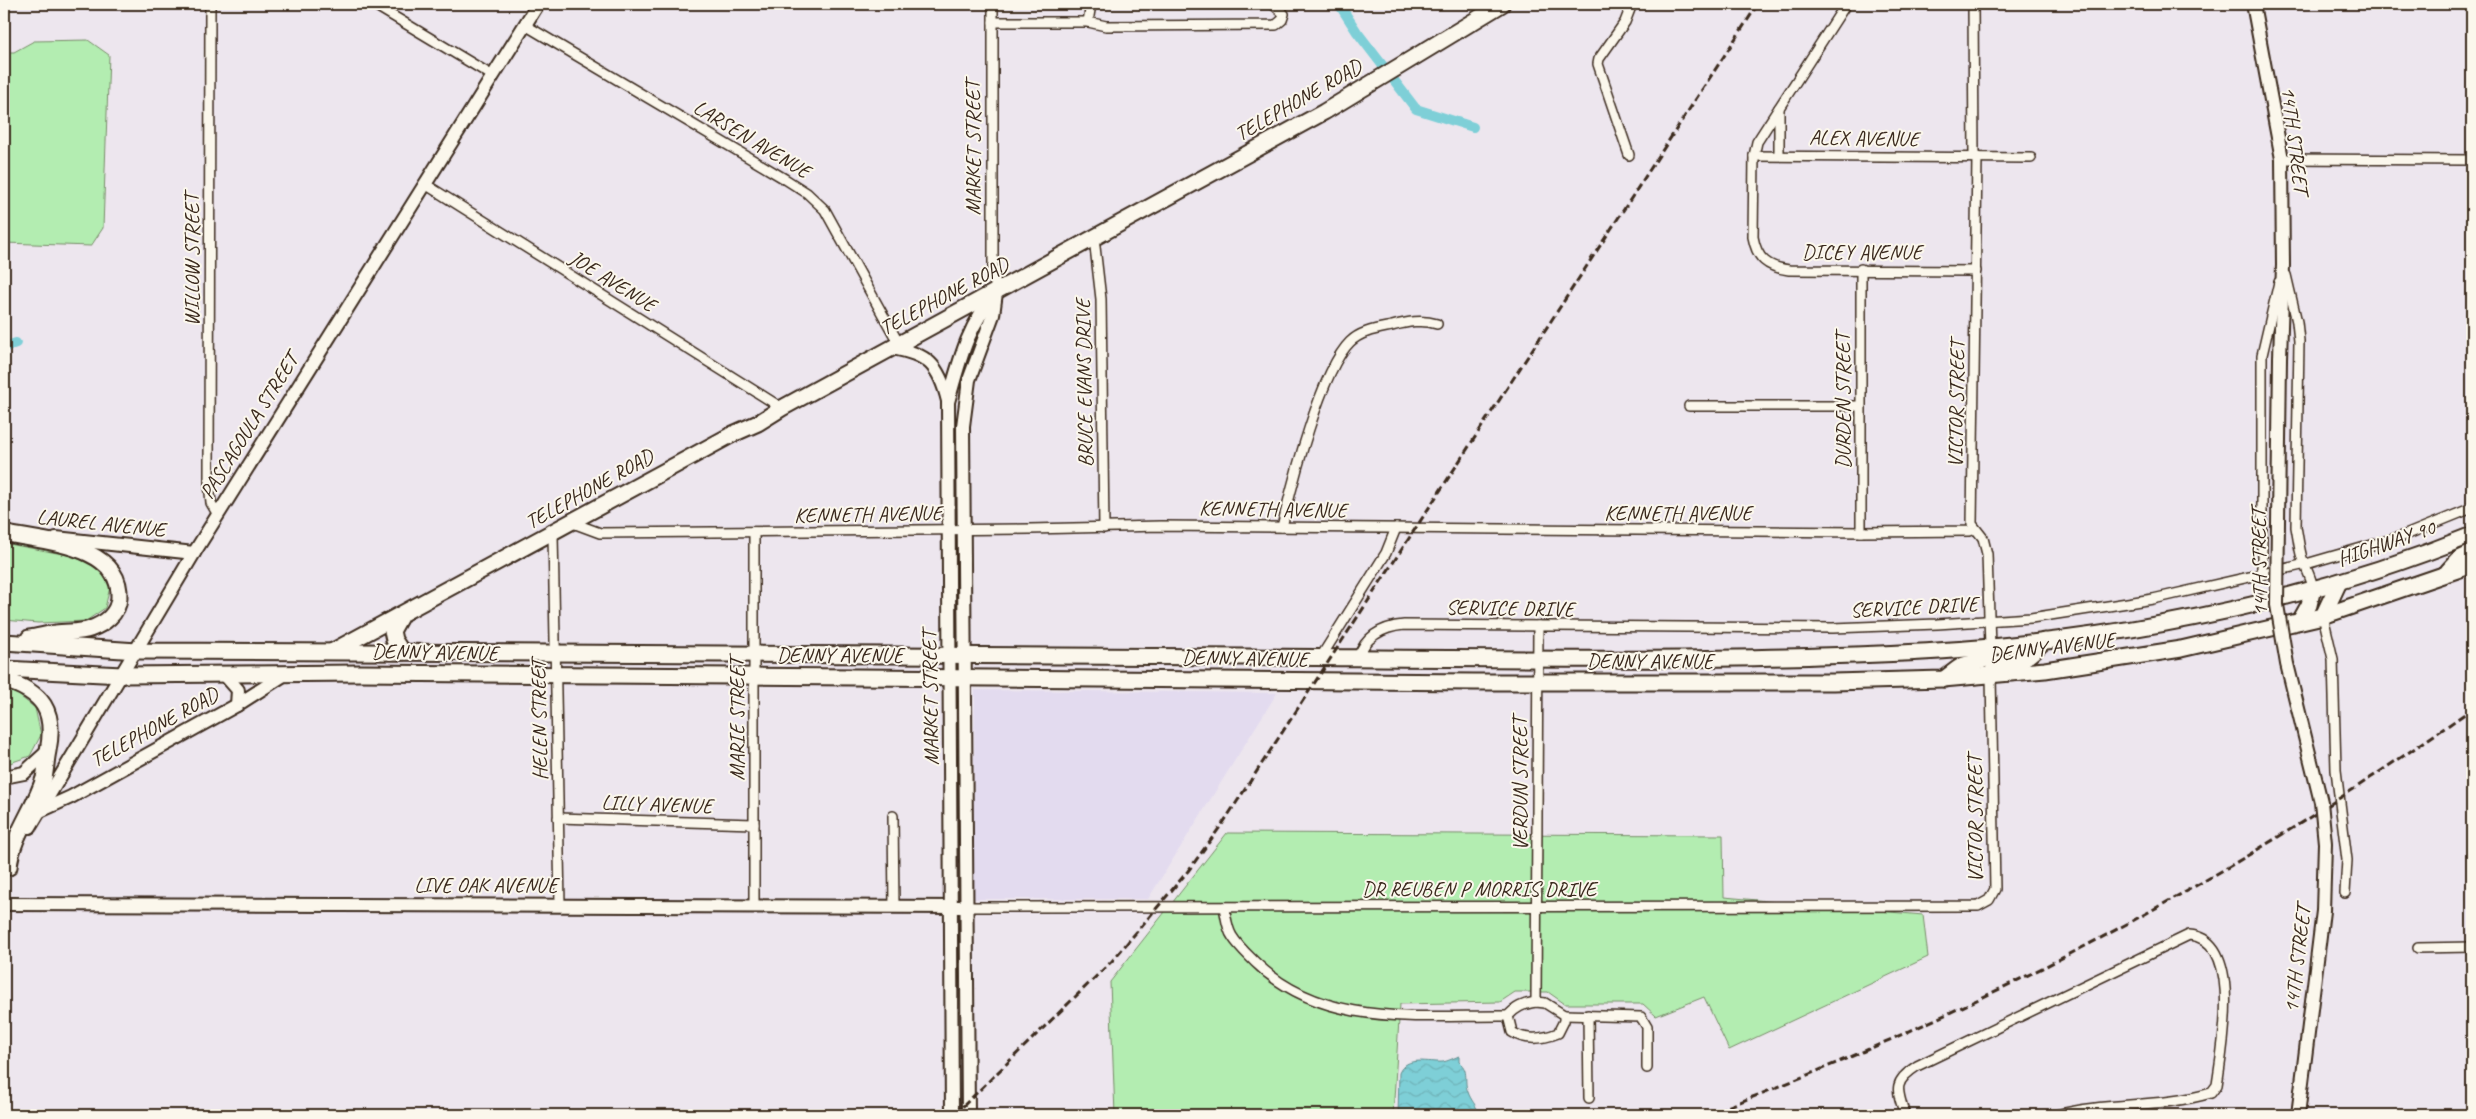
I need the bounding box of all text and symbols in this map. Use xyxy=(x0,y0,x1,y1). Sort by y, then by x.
street label: TELEPHONE ROAD xyxy=(1230,52,1368,147)
street label: MARKET STREET xyxy=(960,75,986,215)
street label: 14TH STREET xyxy=(2276,85,2315,200)
street label: LARSEN AVENUE xyxy=(689,94,817,185)
street label: ALEX AVENUE xyxy=(1809,124,1922,152)
street label: WILLOW STREET xyxy=(179,189,205,326)
street label: DICEY AVENUE xyxy=(1802,239,1924,265)
street label: JOE AVENUE xyxy=(564,244,663,319)
street label: TELEPHONE ROAD xyxy=(875,250,1014,341)
street label: BRUCE EVANS DRIVE xyxy=(1069,296,1098,467)
street label: DURDEN STREET xyxy=(1830,328,1856,469)
street label: VICTOR STREET xyxy=(1942,335,1970,468)
street label: PASCAGOULA STREET xyxy=(194,344,307,503)
street label: TELEPHONE ROAD xyxy=(521,442,659,535)
street label: KENNETH AVENUE xyxy=(1199,495,1350,523)
street label: KENNETH AVENUE xyxy=(794,500,945,528)
street label: KENNETH AVENUE xyxy=(1604,500,1754,526)
street label: LAUREL AVENUE xyxy=(36,503,169,543)
street label: 14TH STREET xyxy=(2245,503,2273,616)
street label: HIGHWAY 90 xyxy=(2334,514,2440,572)
street label: SERVICE DRIVE xyxy=(1849,591,1981,623)
street label: SERVICE DRIVE xyxy=(1446,594,1577,622)
street label: MARKET STREET xyxy=(916,625,944,765)
street label: DENNY AVENUE xyxy=(1988,626,2119,668)
street label: DENNY AVENUE xyxy=(372,638,501,666)
street label: DENNY AVENUE xyxy=(777,642,906,668)
street label: DENNY AVENUE xyxy=(1182,644,1311,672)
street label: DENNY AVENUE xyxy=(1587,648,1716,674)
street label: MARIE STREET xyxy=(724,652,750,780)
street label: HELEN STREET xyxy=(525,655,553,781)
street label: TELEPHONE ROAD xyxy=(86,680,224,773)
street label: VERDUN STREET xyxy=(1507,712,1533,851)
street label: VICTOR STREET xyxy=(1962,750,1988,883)
street label: LILLY AVENUE xyxy=(601,789,716,819)
street label: LIVE OAK AVENUE xyxy=(414,872,560,898)
street label: DR REUBEN P MORRIS DRIVE xyxy=(1362,876,1599,902)
street label: 14TH STREET xyxy=(2278,899,2317,1014)

